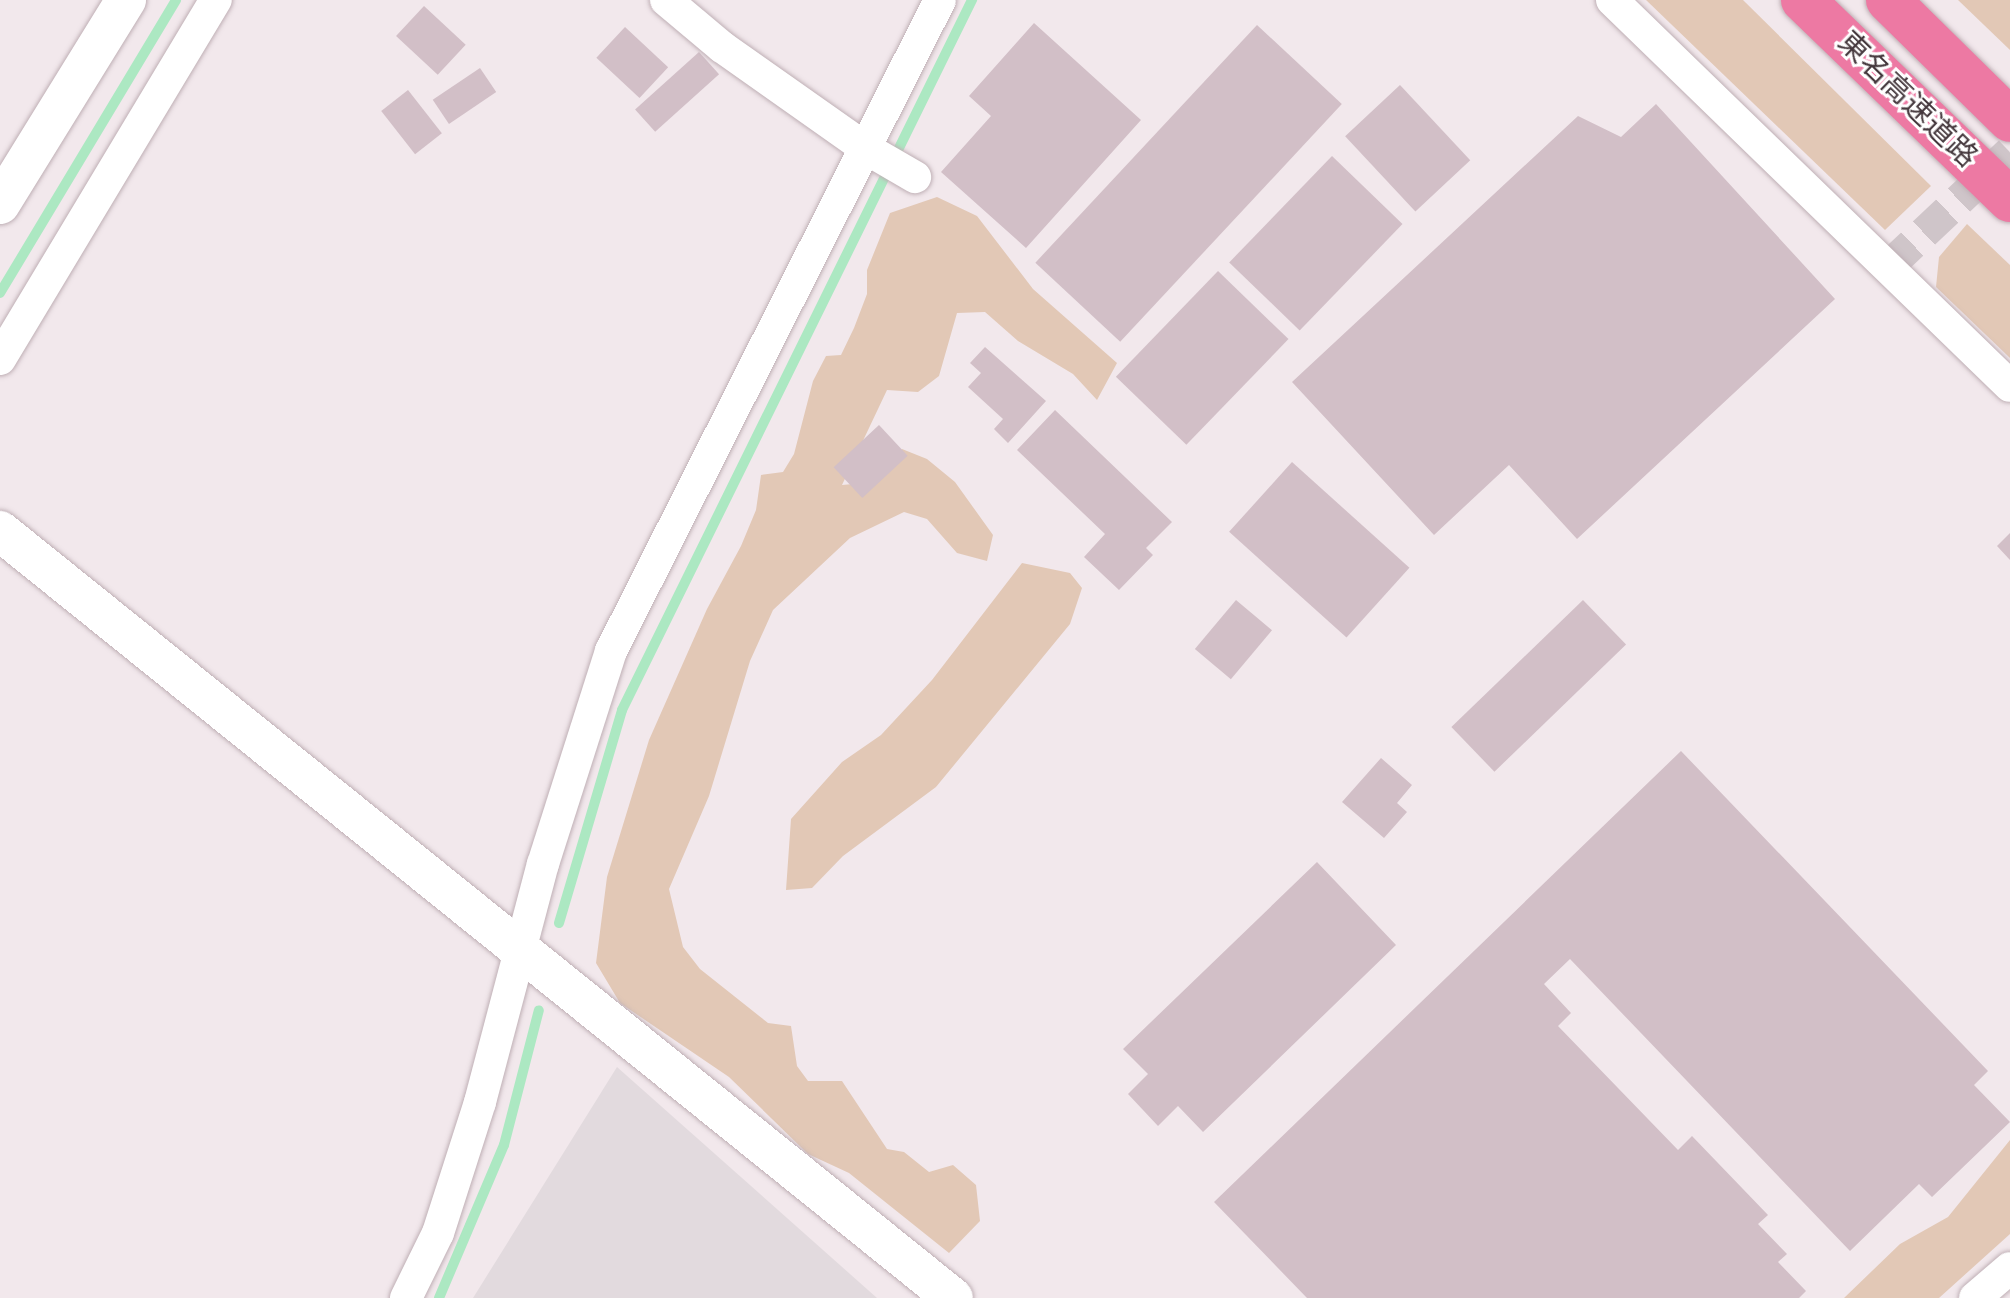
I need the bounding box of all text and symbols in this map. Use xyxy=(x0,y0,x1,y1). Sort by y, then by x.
street label: 東名高速道路 xyxy=(1830,25,1984,175)

